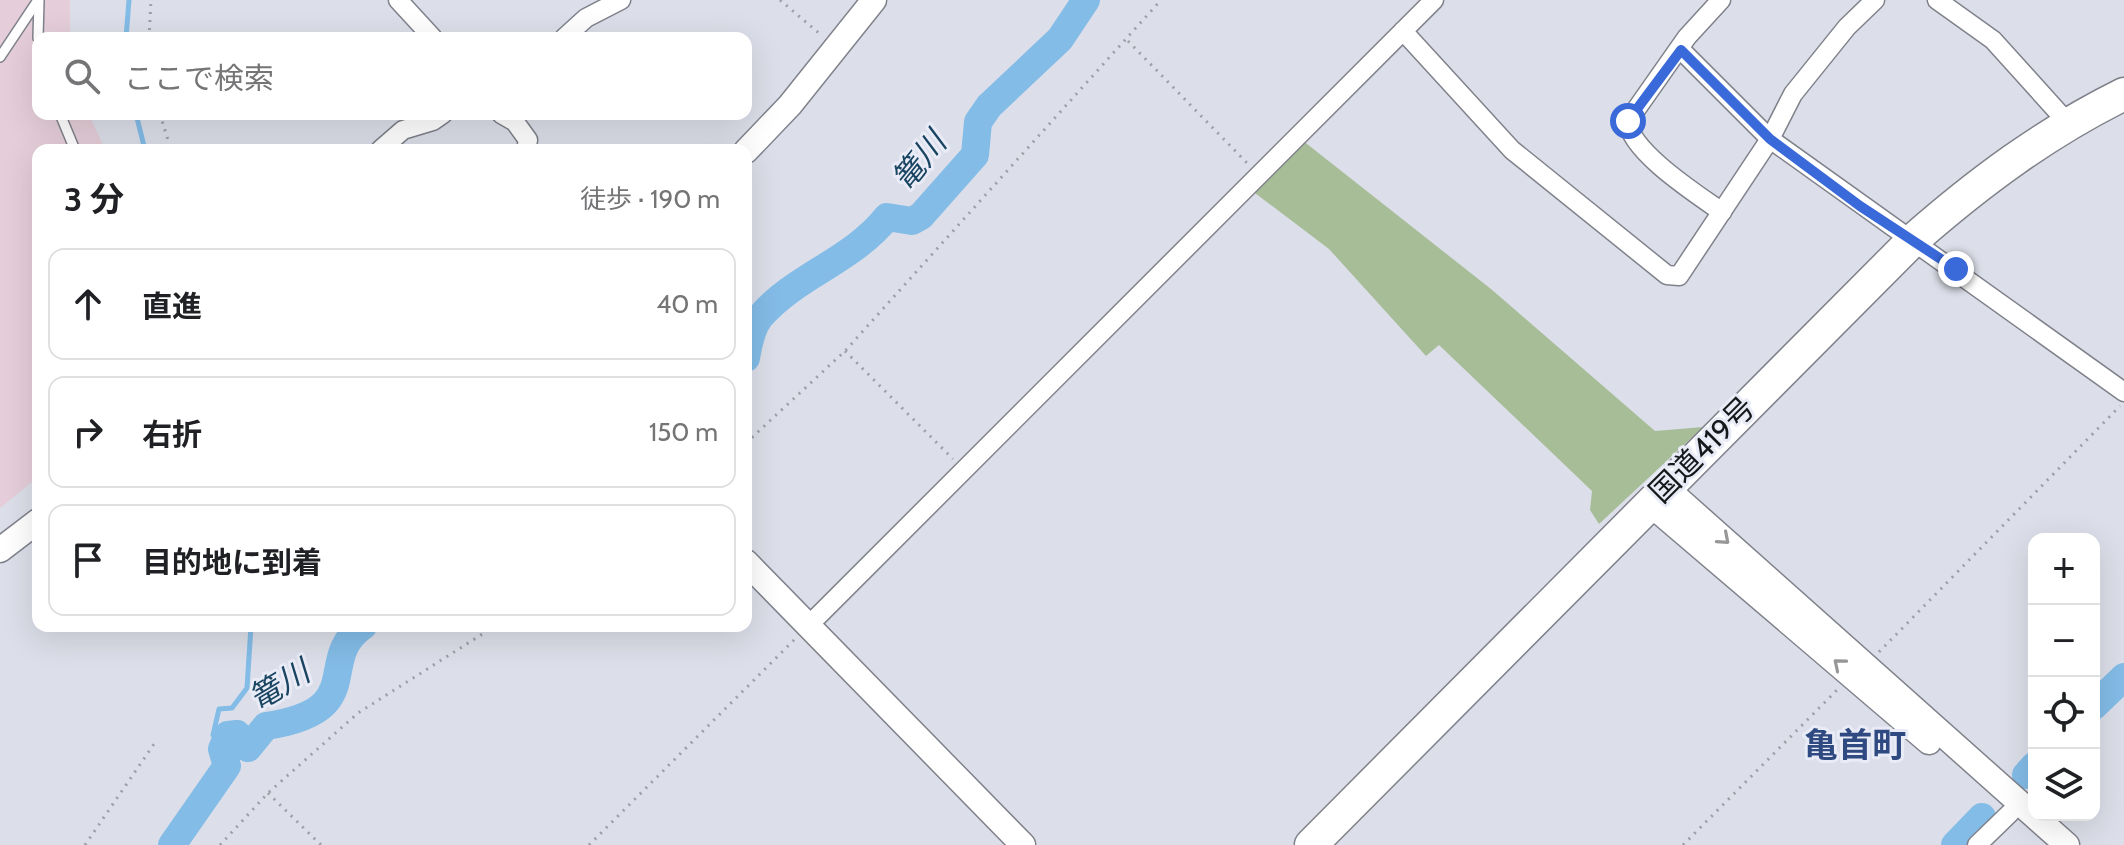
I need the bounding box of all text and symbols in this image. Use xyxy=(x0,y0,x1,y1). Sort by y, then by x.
search box xyxy=(32,32,752,120)
icon: search xyxy=(60,54,104,98)
text: ここで検索 xyxy=(124,60,274,97)
route start xyxy=(1610,103,1646,139)
water label: 篭川 xyxy=(883,121,956,198)
text: 3 分 xyxy=(64,178,124,220)
text: 徒歩 · 190 m xyxy=(580,183,720,215)
route end xyxy=(1938,251,1974,287)
icon: ahead xyxy=(66,282,110,326)
text: 直進 xyxy=(142,288,202,325)
text: 40 m xyxy=(656,288,718,320)
street label: 国道419号 xyxy=(1641,389,1762,510)
icon: right xyxy=(66,410,110,454)
text: 右折 xyxy=(142,416,202,453)
text: 150 m xyxy=(649,416,718,448)
one-way arrow xyxy=(1714,529,1729,543)
map controls xyxy=(2028,533,2100,821)
button: + xyxy=(2028,533,2100,605)
icon: arrive xyxy=(66,538,110,582)
text: 目的地に到着 xyxy=(142,544,322,581)
button: − xyxy=(2028,605,2100,677)
water label: 篭川 xyxy=(241,650,319,718)
one-way arrow xyxy=(1834,659,1848,674)
button: locate xyxy=(2028,677,2100,749)
district label: 亀首町 xyxy=(1804,724,1906,766)
button: layers xyxy=(2028,749,2100,821)

